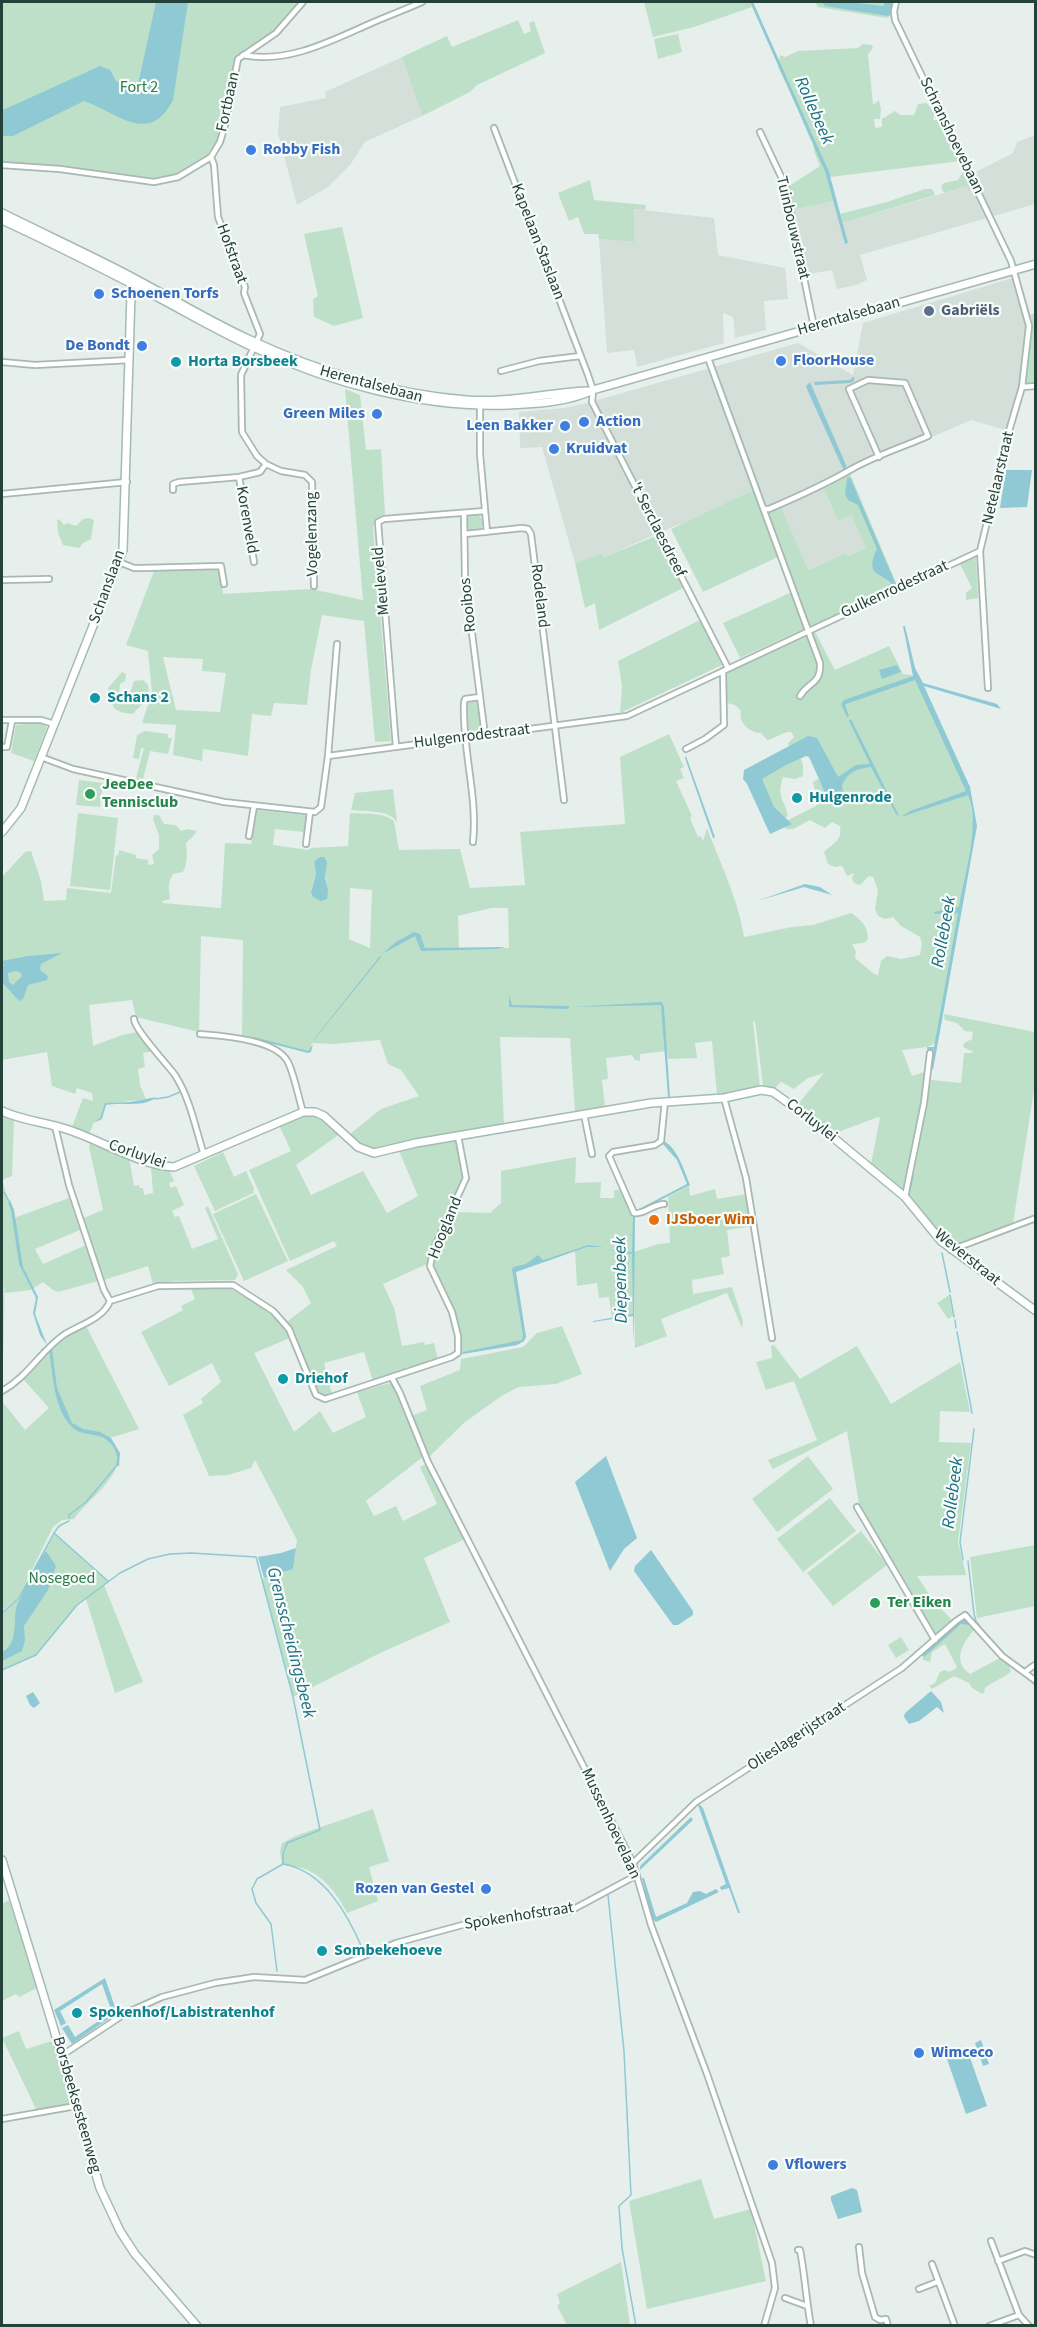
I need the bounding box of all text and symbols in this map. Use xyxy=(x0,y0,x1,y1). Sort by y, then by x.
street label: Fortbaan xyxy=(213,70,245,134)
water label: Rollebeek xyxy=(788,74,838,148)
street label: Schranshoevebaan xyxy=(914,74,988,198)
park label: Fort 2 xyxy=(120,78,158,98)
place label: Robby Fish xyxy=(263,140,340,160)
marker: Robby Fish xyxy=(244,143,258,157)
street label: Tuinbouwstraat xyxy=(771,175,813,281)
street label: Kapelaan Staslaan xyxy=(506,181,568,303)
street label: Hofstraat xyxy=(211,222,251,286)
place label: Schoenen Torfs xyxy=(111,284,219,304)
marker: Schoenen Torfs xyxy=(92,287,106,301)
street label: Herentalsebaan xyxy=(795,293,903,341)
place label: Gabriëls xyxy=(941,301,1000,321)
marker: Gabriëls xyxy=(922,304,936,318)
place label: De Bondt xyxy=(65,336,130,356)
marker: De Bondt xyxy=(135,339,149,353)
place label: FloorHouse xyxy=(793,351,874,371)
place label: Horta Borsbeek xyxy=(188,352,298,372)
marker: FloorHouse xyxy=(774,354,788,368)
marker: Horta Borsbeek xyxy=(169,355,183,369)
street label: Herentalsebaan xyxy=(317,362,425,408)
place label: Green Miles xyxy=(283,404,365,424)
marker: Green Miles xyxy=(370,407,384,421)
place label: Action xyxy=(596,412,641,432)
marker: Action xyxy=(577,415,591,429)
place label: Leen Bakker xyxy=(466,416,553,436)
marker: Leen Bakker xyxy=(558,419,572,433)
street label: Netelaarstraat xyxy=(979,429,1019,527)
place label: Kruidvat xyxy=(566,439,627,459)
marker: Kruidvat xyxy=(547,442,561,456)
street label: 't Serclaesdreef xyxy=(625,480,689,580)
street label: Korenveld xyxy=(231,485,261,555)
street label: Vogelenzang xyxy=(303,492,323,576)
street label: Meuleveld xyxy=(369,546,395,616)
street label: Schanslaan xyxy=(86,548,130,626)
street label: Gulkenrodestraat xyxy=(838,557,952,623)
street label: Rodeland xyxy=(526,563,552,629)
street label: Rooibos xyxy=(457,577,481,633)
place label: Schans 2 xyxy=(107,688,169,708)
marker: Schans 2 xyxy=(88,691,102,705)
street label: Hulgenrodestraat xyxy=(413,720,531,754)
place label: JeeDee Tennisclub xyxy=(102,775,178,813)
marker: JeeDee Tennisclub xyxy=(83,787,97,801)
place label: Hulgenrode xyxy=(809,788,892,808)
marker: Hulgenrode xyxy=(790,791,804,805)
water label: Rollebeek xyxy=(928,895,962,969)
street label: Corluylei xyxy=(782,1095,840,1147)
street label: Corluylei xyxy=(106,1136,168,1174)
street label: Hoogland xyxy=(425,1194,467,1262)
place label: IJSboer Wim xyxy=(666,1210,755,1230)
marker: IJSboer Wim xyxy=(647,1213,661,1227)
street label: Weverstraat xyxy=(930,1225,1004,1291)
water label: Diepenbeek xyxy=(610,1236,634,1324)
place label: Driehof xyxy=(295,1369,348,1389)
marker: Driehof xyxy=(276,1372,290,1386)
water label: Rollebeek xyxy=(939,1456,969,1530)
water label: Grensscheidingsbeek xyxy=(261,1565,319,1721)
park label: Nosegoed xyxy=(29,1569,95,1589)
place label: Ter Eiken xyxy=(887,1593,951,1613)
marker: Ter Eiken xyxy=(868,1596,882,1610)
street label: Olieslagerijstraat xyxy=(744,1698,850,1776)
street label: Mussenhoevelaan xyxy=(576,1766,644,1882)
place label: Rozen van Gestel xyxy=(355,1879,474,1899)
marker: Rozen van Gestel xyxy=(479,1882,493,1896)
street label: Spokenhofstraat xyxy=(463,1899,575,1935)
place label: Sombekehoeve xyxy=(334,1941,442,1961)
marker: Sombekehoeve xyxy=(315,1944,329,1958)
place label: Spokenhof/Labistratenhof xyxy=(89,2003,274,2023)
marker: Spokenhof/Labistratenhof xyxy=(70,2006,84,2020)
street label: Borsbeeksesteenweg xyxy=(47,2035,105,2175)
place label: Wimceco xyxy=(931,2043,993,2063)
marker: Wimceco xyxy=(912,2046,926,2060)
place label: Vflowers xyxy=(785,2155,847,2175)
marker: Vflowers xyxy=(766,2158,780,2172)

